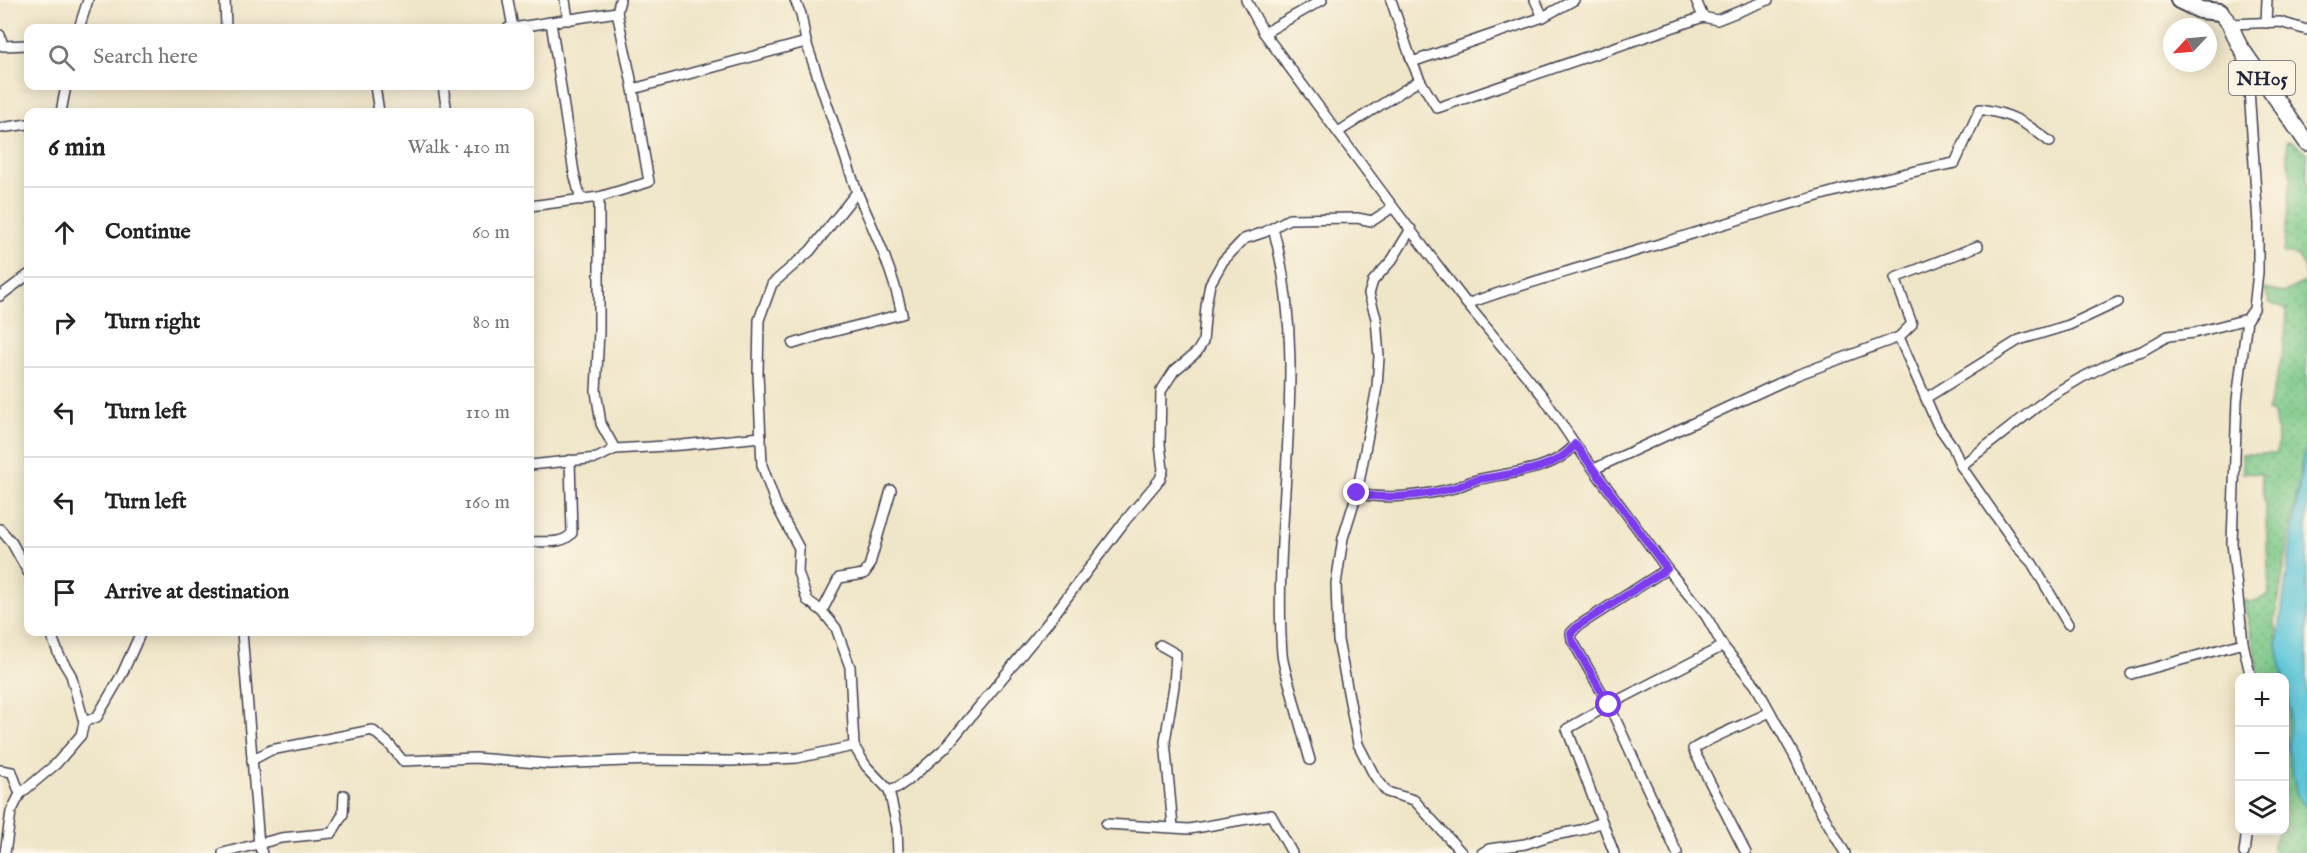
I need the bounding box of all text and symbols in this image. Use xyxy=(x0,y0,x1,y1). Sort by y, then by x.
north arrow xyxy=(2163,18,2217,72)
search box xyxy=(24,24,534,90)
icon: search xyxy=(45,41,78,74)
text: Search here xyxy=(93,43,198,71)
road number: NH05 xyxy=(2229,61,2295,95)
text: 6 min xyxy=(48,131,106,164)
text: Walk · 410 m xyxy=(407,135,510,160)
icon: ahead xyxy=(48,216,81,249)
text: Continue xyxy=(105,218,191,246)
text: 60 m xyxy=(472,220,510,245)
icon: right xyxy=(48,306,81,339)
text: Turn right xyxy=(105,308,200,336)
text: 80 m xyxy=(473,310,510,335)
icon: left xyxy=(48,396,81,429)
text: Turn left xyxy=(105,398,187,426)
text: 110 m xyxy=(466,400,510,425)
route end xyxy=(1343,479,1369,505)
icon: left xyxy=(48,486,81,519)
text: Turn left xyxy=(105,488,187,516)
text: 160 m xyxy=(464,490,510,515)
icon: arrive xyxy=(48,576,81,609)
text: Arrive at destination xyxy=(105,578,289,606)
map controls xyxy=(2235,673,2289,835)
button: + xyxy=(2235,673,2289,727)
route start xyxy=(1595,691,1621,717)
button: − xyxy=(2235,727,2289,781)
button: layers xyxy=(2235,781,2289,835)

